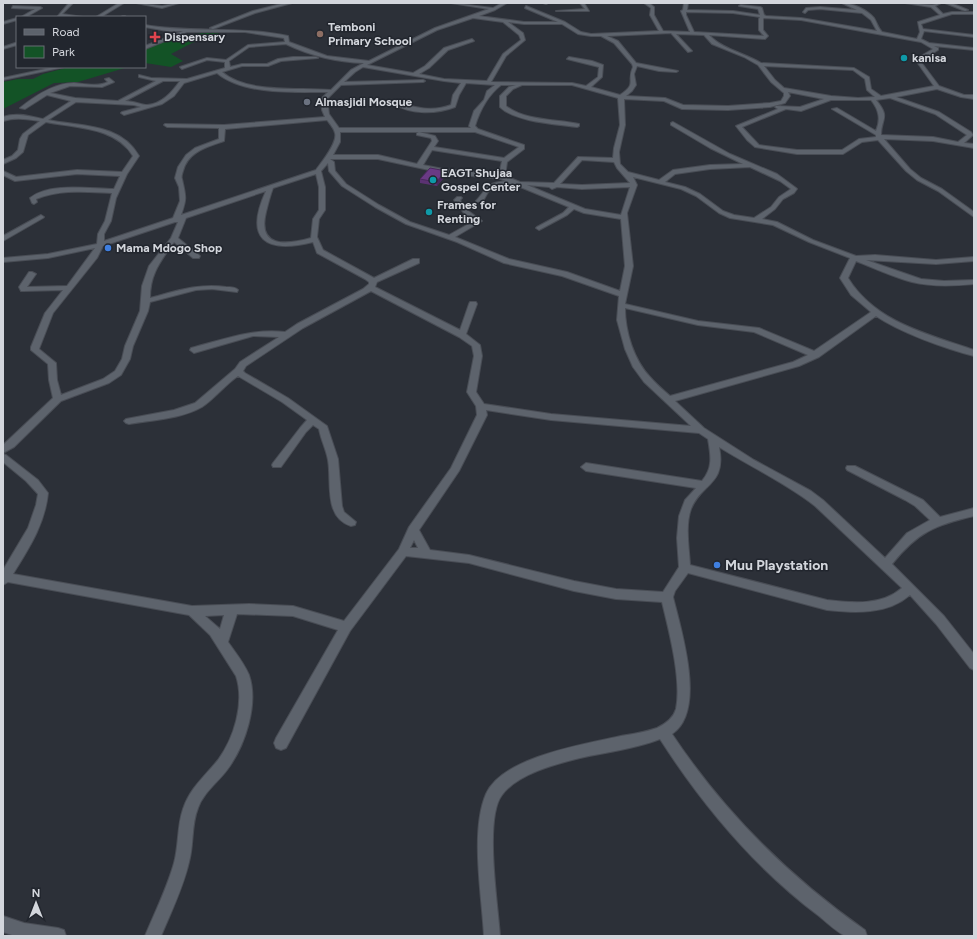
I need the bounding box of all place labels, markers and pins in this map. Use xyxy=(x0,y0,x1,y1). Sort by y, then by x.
place label: Temboni Primary School xyxy=(328,20,412,48)
marker: Temboni Primary School xyxy=(315,29,325,39)
place label: Dispensary xyxy=(164,30,225,44)
marker: Dispensary xyxy=(149,31,161,43)
place label: kanisa xyxy=(912,51,947,65)
marker: kanisa xyxy=(899,53,909,63)
place label: Almasjidi Mosque xyxy=(315,95,413,109)
marker: Almasjidi Mosque xyxy=(302,97,312,107)
place label: EAGT Shujaa Gospel Center xyxy=(441,166,521,194)
marker: EAGT Shujaa Gospel Center xyxy=(428,175,438,185)
place label: Frames for Renting xyxy=(437,198,497,226)
marker: Frames for Renting xyxy=(424,207,434,217)
place label: Mama Mdogo Shop xyxy=(116,241,222,255)
marker: Mama Mdogo Shop xyxy=(103,243,113,253)
place label: Muu Playstation xyxy=(725,557,828,574)
marker: Muu Playstation xyxy=(712,560,722,570)

